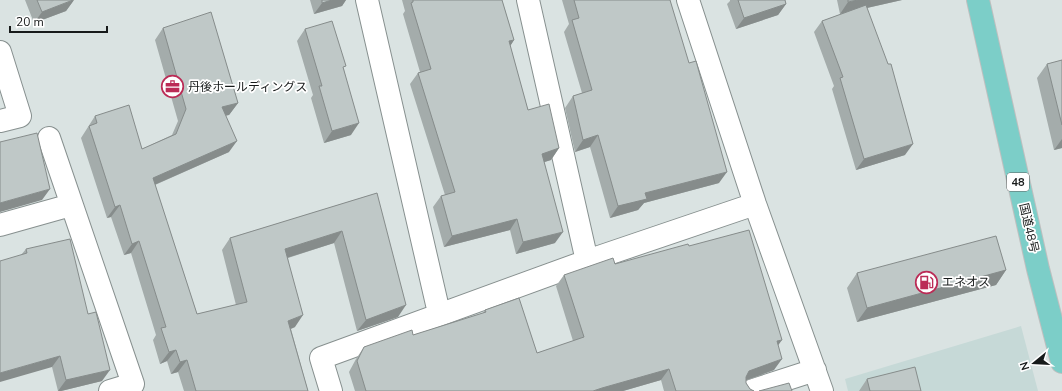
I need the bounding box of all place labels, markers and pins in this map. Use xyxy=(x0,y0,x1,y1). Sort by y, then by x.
office icon: 丹後ホールディングス xyxy=(159,74,185,100)
place label: 丹後ホールディングス xyxy=(188,79,307,95)
fuel station icon: エネオス xyxy=(913,269,939,295)
place label: エネオス xyxy=(942,274,990,290)

